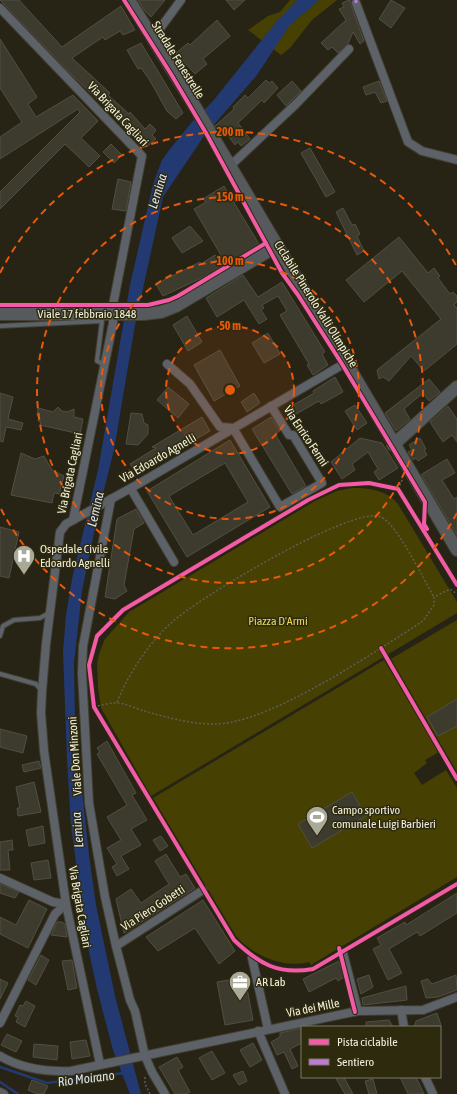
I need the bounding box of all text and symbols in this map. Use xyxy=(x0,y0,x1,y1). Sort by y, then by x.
street label: Stradale Fenestrelle xyxy=(149,19,207,101)
street label: Via Brigata Cagliari xyxy=(85,79,151,149)
text: 200 m xyxy=(216,125,244,139)
water label: Lemina xyxy=(145,172,170,210)
text: 150 m xyxy=(216,190,244,204)
street label: Ciclabile Pinerolo Valli Olimpiche xyxy=(271,238,361,370)
text: 100 m xyxy=(216,254,244,268)
street label: Viale 17 febbraio 1848 xyxy=(38,307,137,321)
text: 50 m xyxy=(219,319,241,333)
centre of rings xyxy=(223,383,237,397)
street label: Via Enrico Fermi xyxy=(281,403,331,469)
street label: Via Edoardo Agnelli xyxy=(117,430,199,486)
street label: Via Brigata Cagliari xyxy=(55,431,85,515)
water label: Lemina xyxy=(84,490,107,528)
place label: Ospedale Civile Edoardo Agnelli xyxy=(40,542,110,570)
hospital icon: Ospedale Civile Edoardo Agnelli xyxy=(11,543,37,576)
park label: Piazza D'Armi xyxy=(248,614,308,628)
street label: Viale Don Minzoni xyxy=(65,716,85,796)
place label: Campo sportivo comunale Luigi Barbieri xyxy=(332,803,436,831)
sports icon: Campo sportivo comunale Luigi Barbieri xyxy=(304,804,330,837)
water label: Lemina xyxy=(68,812,87,848)
street label: Via Brigata Cagliari xyxy=(66,865,94,949)
street label: Via Piero Gobetti xyxy=(118,882,188,934)
office icon: AR Lab xyxy=(227,969,253,1002)
place label: AR Lab xyxy=(256,975,286,989)
street label: Via dei Mille xyxy=(285,996,341,1020)
legend xyxy=(301,1026,441,1078)
text: Pista ciclabile xyxy=(337,1035,398,1049)
text: Sentiero xyxy=(337,1055,375,1069)
water label: Rio Moirano xyxy=(57,1068,115,1089)

